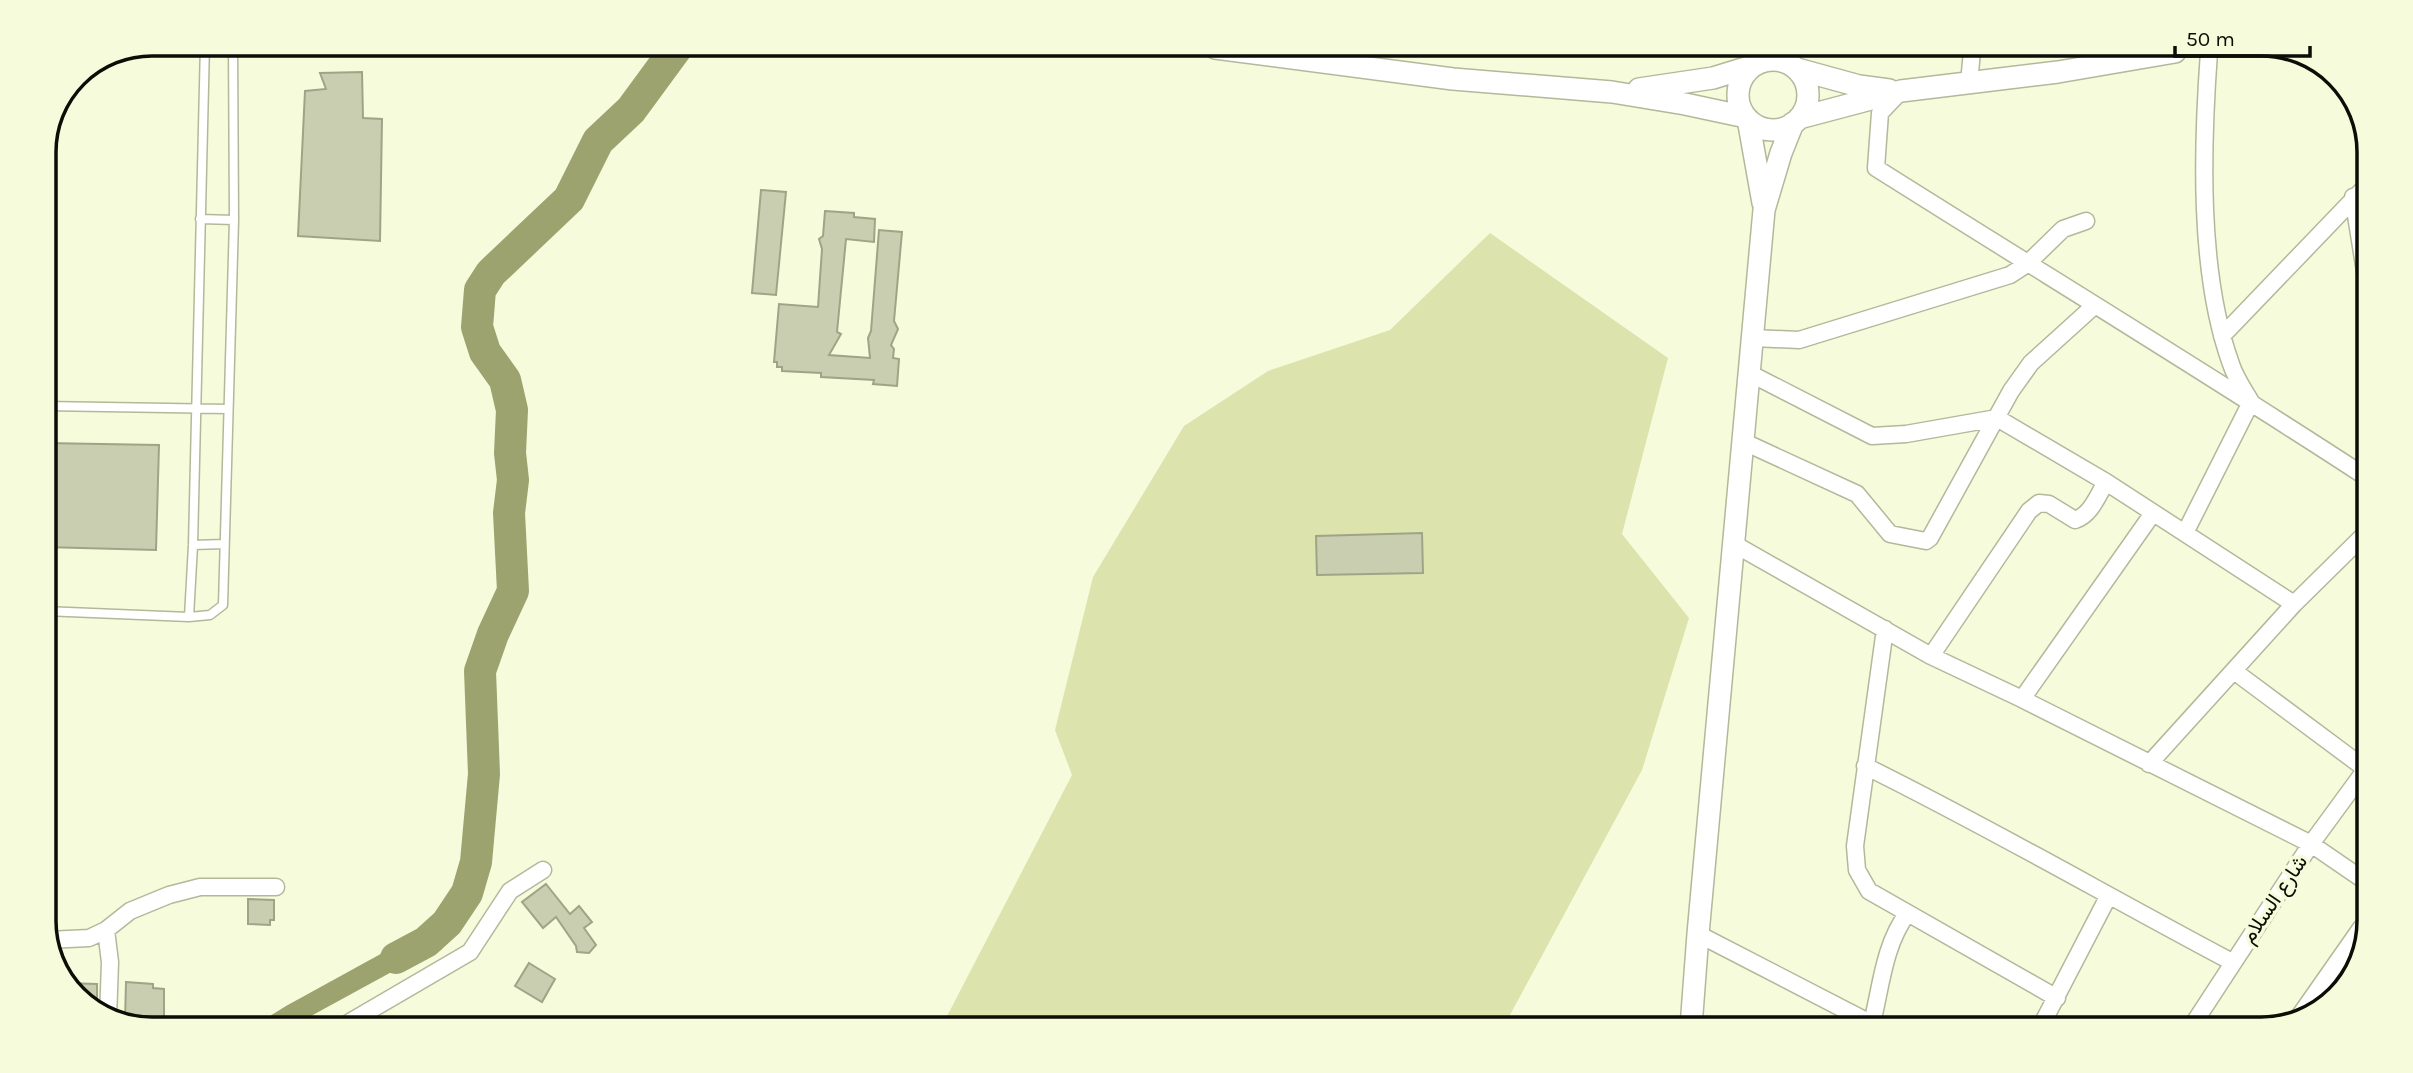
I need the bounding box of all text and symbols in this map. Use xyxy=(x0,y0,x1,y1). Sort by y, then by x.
scale bar xyxy=(2175,14,2310,58)
text: 50 m xyxy=(2186,27,2235,51)
street label: شارع السلام xyxy=(2236,850,2314,949)

